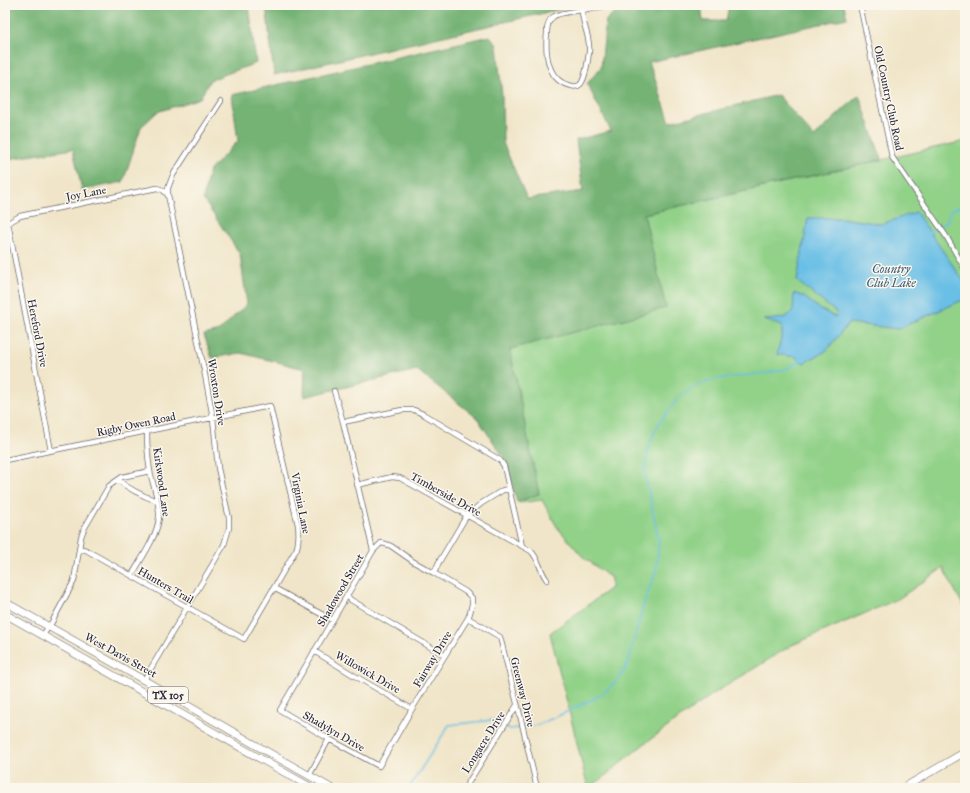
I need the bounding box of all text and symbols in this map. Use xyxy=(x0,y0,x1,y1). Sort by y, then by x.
street label: Old Country Club Road xyxy=(871,44,906,152)
street label: Joy Lane xyxy=(64,183,108,205)
water label: Country Club Lake xyxy=(866,262,916,290)
street label: Hereford Drive xyxy=(25,298,51,369)
street label: Wroxton Drive xyxy=(205,358,228,427)
street label: Rigby Owen Road xyxy=(95,410,177,439)
street label: Kirkwood Lane xyxy=(150,447,173,518)
street label: Virginia Lane xyxy=(288,470,313,535)
street label: Timberside Drive xyxy=(408,470,484,519)
street label: Shadowood Street xyxy=(314,551,367,629)
street label: Hunters Trail xyxy=(136,564,196,607)
street label: Fairway Drive xyxy=(411,628,455,690)
street label: West Davis Street xyxy=(83,630,159,681)
street label: Willowick Drive xyxy=(333,649,403,696)
street label: Greenway Drive xyxy=(508,656,538,729)
road number: TX 105 xyxy=(148,687,188,703)
street label: Shadylyn Drive xyxy=(300,708,367,755)
street label: Longacre Drive xyxy=(459,709,508,776)

